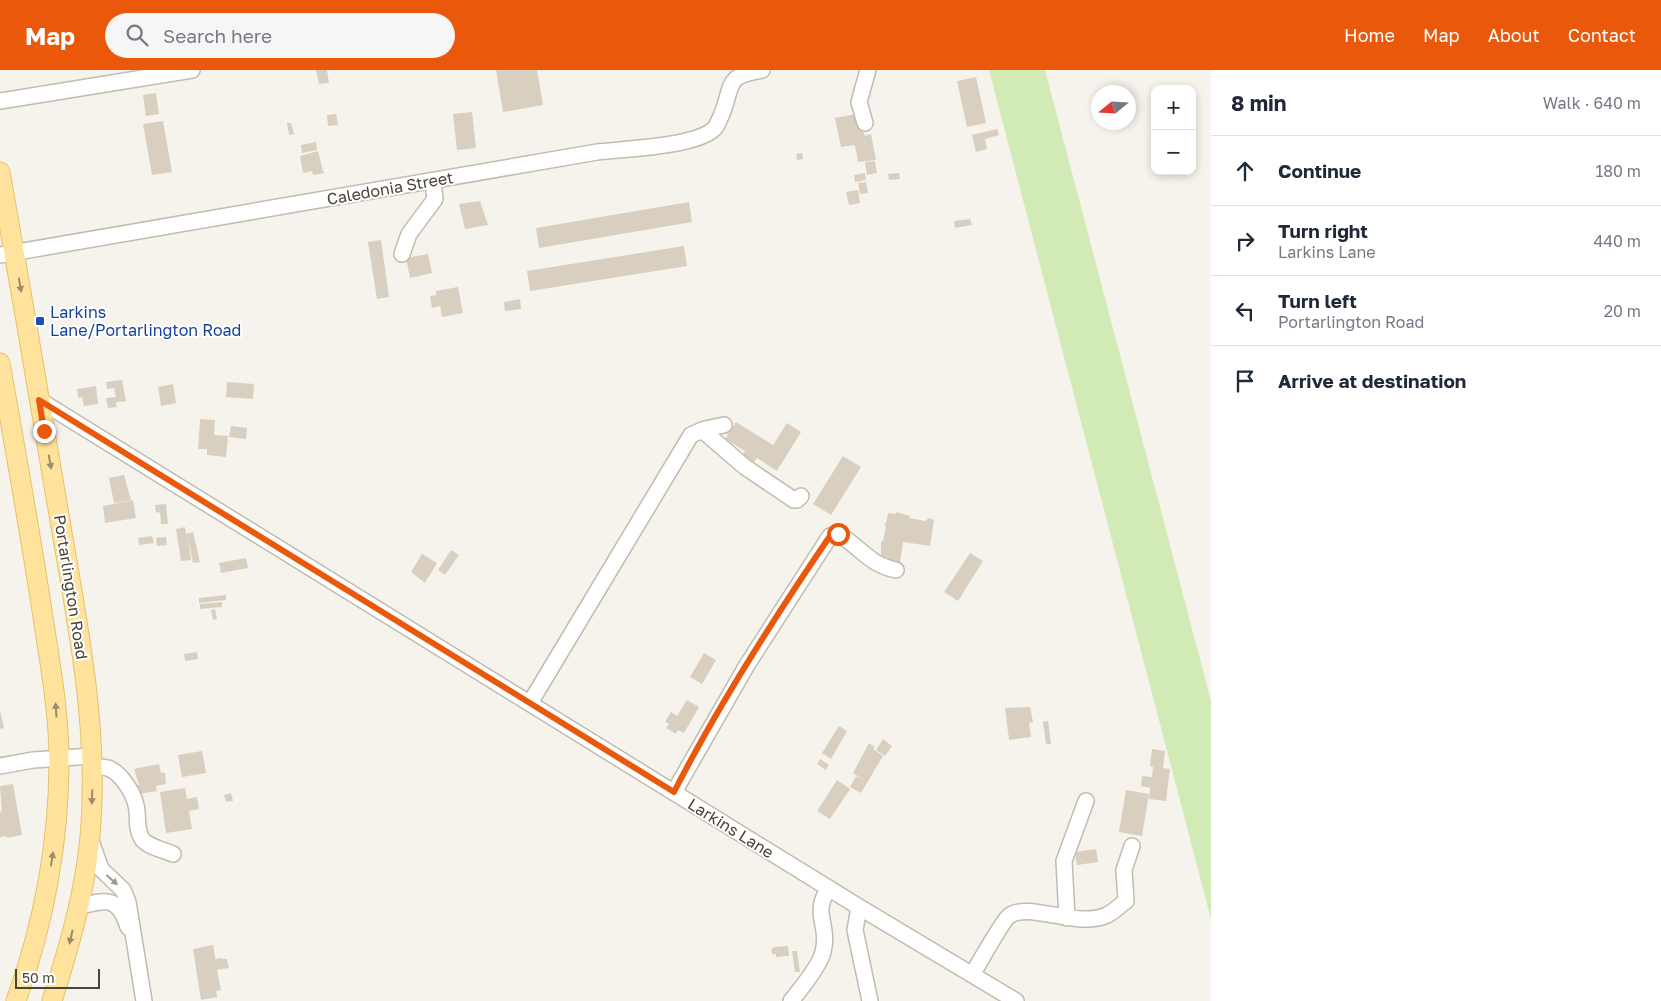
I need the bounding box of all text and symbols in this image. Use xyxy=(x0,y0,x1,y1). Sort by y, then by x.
search box xyxy=(105,13,455,58)
text: Map xyxy=(25,21,75,50)
icon: search xyxy=(123,21,151,49)
text: Search here xyxy=(163,24,272,47)
text: Home xyxy=(1344,24,1395,46)
text: Map xyxy=(1423,24,1460,46)
text: About xyxy=(1488,24,1540,46)
text: Contact xyxy=(1568,24,1636,46)
north arrow xyxy=(1091,85,1136,130)
map controls xyxy=(1151,85,1196,175)
button: + xyxy=(1151,85,1196,130)
text: 8 min xyxy=(1231,90,1287,116)
text: Walk · 640 m xyxy=(1543,93,1641,113)
button: − xyxy=(1151,130,1196,175)
icon: ahead xyxy=(1231,157,1259,185)
text: Continue xyxy=(1278,159,1361,182)
text: 180 m xyxy=(1595,161,1641,181)
street label: Caledonia Street xyxy=(325,167,455,209)
text: Turn right xyxy=(1278,219,1368,242)
icon: right xyxy=(1231,227,1259,255)
text: 440 m xyxy=(1593,231,1641,251)
text: Larkins Lane xyxy=(1278,242,1376,262)
one-way arrow xyxy=(16,277,24,293)
text: Turn left xyxy=(1278,289,1357,312)
icon: left xyxy=(1231,297,1259,325)
text: 20 m xyxy=(1604,301,1641,321)
place label: Larkins Lane/Portarlington Road xyxy=(50,302,241,340)
text: Portarlington Road xyxy=(1278,312,1424,332)
marker: Larkins Lane/Portarlington Road xyxy=(34,315,46,327)
icon: arrive xyxy=(1231,367,1259,395)
text: Arrive at destination xyxy=(1278,369,1466,392)
route end xyxy=(33,420,56,443)
one-way arrow xyxy=(46,455,54,471)
street label: Portarlington Road xyxy=(50,513,92,661)
route start xyxy=(827,523,850,546)
one-way arrow xyxy=(51,701,59,717)
one-way arrow xyxy=(88,789,96,805)
street label: Larkins Lane xyxy=(684,794,778,862)
one-way arrow xyxy=(49,851,57,867)
one-way arrow xyxy=(106,874,118,886)
one-way arrow xyxy=(67,929,75,944)
scale bar xyxy=(15,966,100,989)
text: 50 m xyxy=(22,969,55,986)

